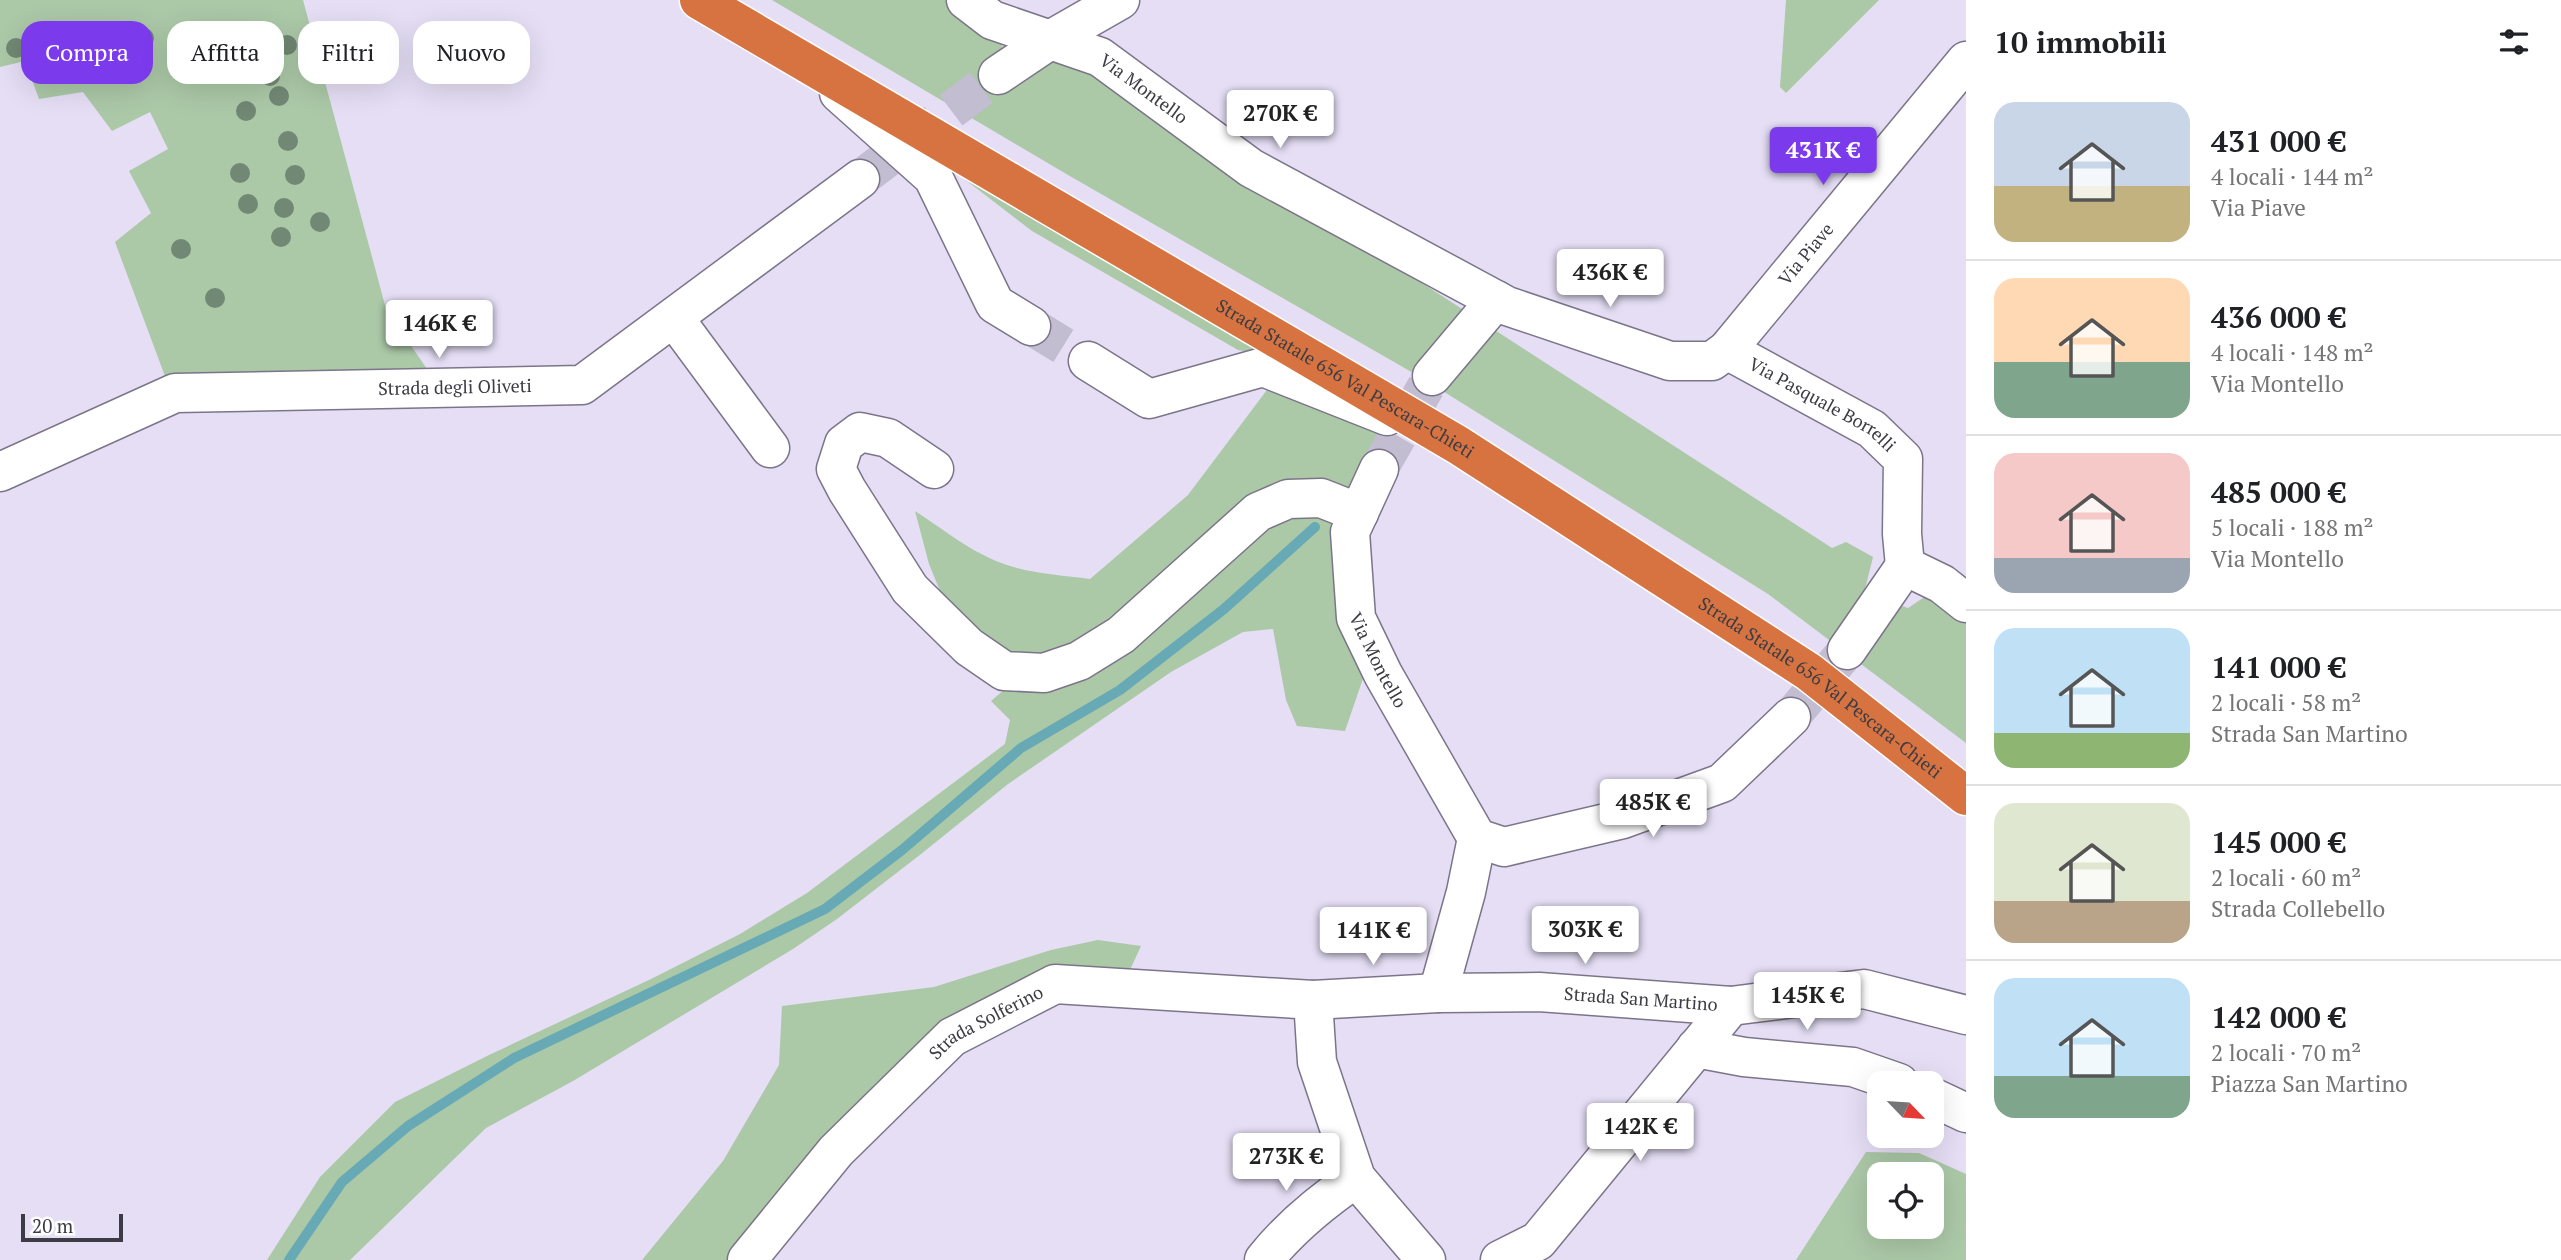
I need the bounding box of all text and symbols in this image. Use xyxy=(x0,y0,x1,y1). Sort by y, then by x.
chip: Compra xyxy=(21,21,153,84)
chip: Affitta xyxy=(167,21,284,84)
chip: Filtri xyxy=(298,21,399,84)
chip: Nuovo xyxy=(413,21,530,84)
text: 10 immobili xyxy=(1994,22,2167,62)
icon: filters xyxy=(2495,23,2533,61)
street label: Via Montello xyxy=(1095,48,1193,129)
pin: 270K € xyxy=(1223,90,1337,150)
text: 270K € xyxy=(1243,97,1317,128)
text: 431 000 € xyxy=(2211,121,2346,161)
pin: 431K € xyxy=(1766,128,1880,187)
icon: home xyxy=(2050,130,2134,214)
text: 431K € xyxy=(1786,134,1860,165)
text: 4 locali · 144 m² xyxy=(2211,161,2374,192)
text: Via Piave xyxy=(2211,192,2306,223)
street label: Via Piave xyxy=(1772,217,1838,290)
pin: 436K € xyxy=(1553,250,1667,309)
text: 436K € xyxy=(1573,256,1647,287)
street label: Strada Statale 656 Val Pescara-Chieti xyxy=(1212,293,1479,463)
text: 436 000 € xyxy=(2211,297,2346,337)
pin: 146K € xyxy=(382,300,496,360)
icon: home xyxy=(2050,306,2134,390)
text: 146K € xyxy=(402,307,476,338)
text: 4 locali · 148 m² xyxy=(2211,337,2374,368)
street label: Via Pasquale Borrelli xyxy=(1745,351,1902,457)
text: Via Montello xyxy=(2211,368,2344,399)
street label: Strada degli Oliveti xyxy=(378,373,532,400)
text: 485 000 € xyxy=(2211,472,2346,512)
icon: home xyxy=(2050,481,2134,565)
text: 5 locali · 188 m² xyxy=(2211,512,2374,543)
text: Via Montello xyxy=(2211,543,2344,574)
street label: Strada Statale 656 Val Pescara-Chieti xyxy=(1694,591,1947,783)
street label: Via Montello xyxy=(1344,608,1413,712)
text: 141 000 € xyxy=(2211,647,2346,687)
icon: home xyxy=(2050,656,2134,740)
text: 2 locali · 58 m² xyxy=(2211,687,2361,718)
text: Strada San Martino xyxy=(2211,718,2408,749)
pin: 485K € xyxy=(1596,780,1710,839)
text: 485K € xyxy=(1616,786,1690,817)
text: 145 000 € xyxy=(2211,822,2346,862)
icon: home xyxy=(2050,831,2134,915)
text: 2 locali · 60 m² xyxy=(2211,862,2361,893)
text: Strada Collebello xyxy=(2211,893,2385,924)
pin: 303K € xyxy=(1528,906,1642,966)
pin: 141K € xyxy=(1316,908,1430,967)
text: 303K € xyxy=(1548,913,1622,944)
text: 141K € xyxy=(1336,914,1410,945)
pin: 145K € xyxy=(1750,972,1864,1032)
street label: Strada Solferino xyxy=(923,979,1047,1064)
text: 145K € xyxy=(1770,979,1844,1010)
street label: Strada San Martino xyxy=(1563,981,1719,1016)
text: 142 000 € xyxy=(2211,997,2346,1037)
icon: home xyxy=(2050,1006,2134,1090)
text: 2 locali · 70 m² xyxy=(2211,1037,2361,1068)
text: Piazza San Martino xyxy=(2211,1068,2408,1099)
north arrow xyxy=(1867,1071,1944,1148)
map controls xyxy=(1867,1071,1944,1239)
pin: 142K € xyxy=(1583,1104,1697,1163)
text: 142K € xyxy=(1603,1110,1677,1141)
pin: 273K € xyxy=(1229,1134,1343,1193)
text: 273K € xyxy=(1249,1140,1323,1171)
button: locate xyxy=(1867,1162,1944,1239)
scale bar xyxy=(21,1211,122,1243)
text: 20 m xyxy=(32,1213,73,1238)

